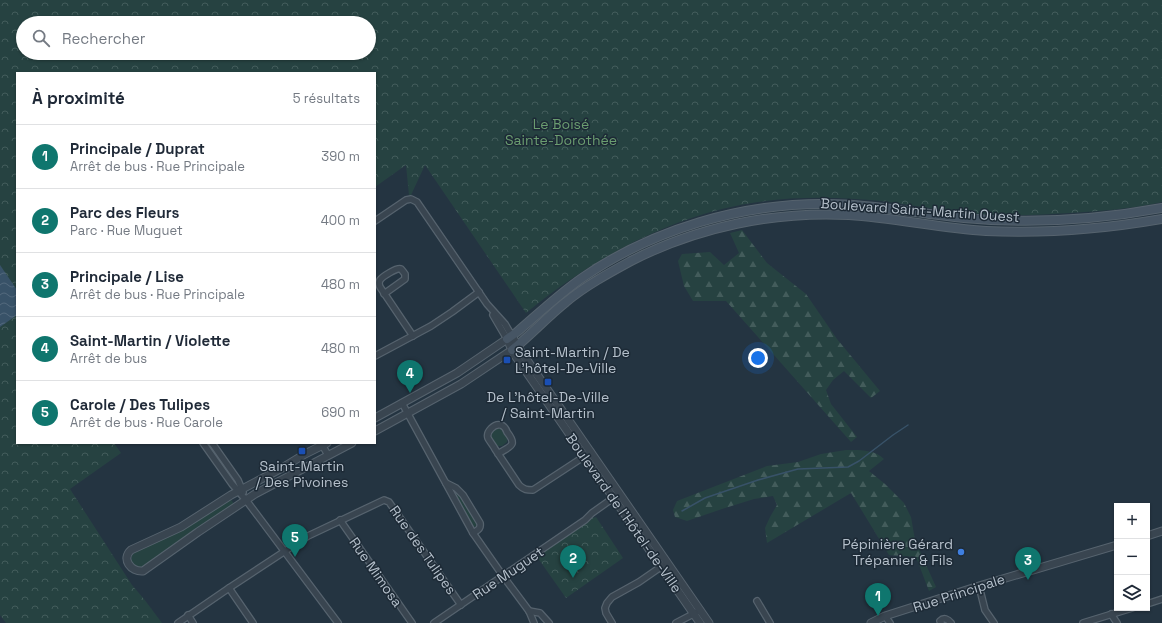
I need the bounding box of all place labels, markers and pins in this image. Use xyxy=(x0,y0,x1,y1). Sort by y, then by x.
place label: Saint-Martin / De L'hôtel-De-Ville xyxy=(515,343,630,377)
marker: Saint-Martin / De L'hôtel-De-Ville xyxy=(502,355,512,365)
pin: 4 xyxy=(397,360,423,393)
marker: De L'hôtel-De-Ville / Saint-Martin xyxy=(543,377,553,387)
place label: De L'hôtel-De-Ville / Saint-Martin xyxy=(487,388,609,422)
marker: Saint-Martin / Des Pivoines xyxy=(297,446,307,456)
place label: Saint-Martin / Des Pivoines xyxy=(256,457,348,491)
pin: 5 xyxy=(282,524,308,557)
place label: Pépinière Gérard Trépanier & Fils xyxy=(842,535,953,569)
pin: 2 xyxy=(560,545,586,578)
marker: Pépinière Gérard Trépanier & Fils xyxy=(956,547,966,557)
pin: 3 xyxy=(1015,547,1041,580)
pin: 1 xyxy=(865,583,891,616)

